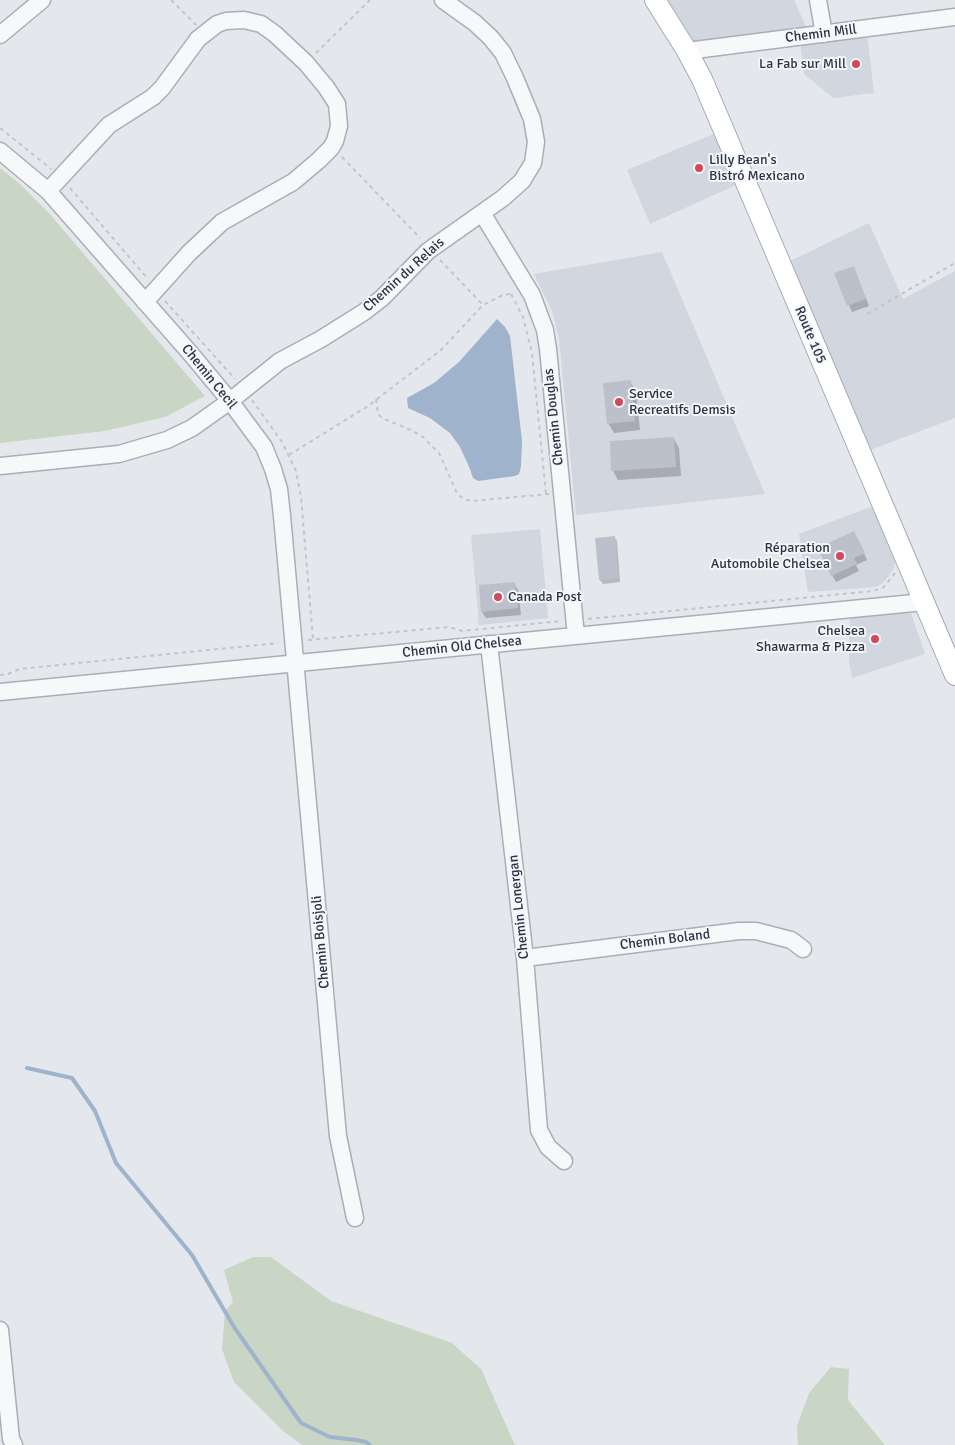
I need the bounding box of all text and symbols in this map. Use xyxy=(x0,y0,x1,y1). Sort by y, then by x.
street label: Chemin Mill xyxy=(784,21,858,47)
place label: La Fab sur Mill xyxy=(759,56,846,72)
marker: La Fab sur Mill xyxy=(850,58,862,70)
place label: Lilly Bean's Bistró Mexicano xyxy=(709,152,805,184)
marker: Lilly Bean's Bistró Mexicano xyxy=(693,162,705,174)
street label: Chemin du Relais xyxy=(360,234,448,316)
street label: Route 105 xyxy=(790,304,830,366)
street label: Chemin Cecil xyxy=(178,341,240,413)
street label: Chemin Douglas xyxy=(541,368,567,466)
place label: Service Recreatifs Demsis xyxy=(629,386,736,418)
marker: Service Recreatifs Demsis xyxy=(613,396,625,408)
place label: Réparation Automobile Chelsea xyxy=(711,540,830,572)
marker: Réparation Automobile Chelsea xyxy=(834,550,846,562)
place label: Canada Post xyxy=(508,589,582,605)
marker: Canada Post xyxy=(492,591,504,603)
place label: Chelsea Shawarma & Pizza xyxy=(756,623,865,656)
street label: Chemin Old Chelsea xyxy=(401,632,523,662)
marker: Chelsea Shawarma & Pizza xyxy=(869,633,881,645)
street label: Chemin Lonergan xyxy=(505,854,533,960)
street label: Chemin Boisjoli xyxy=(309,895,333,989)
street label: Chemin Boland xyxy=(619,926,711,954)

